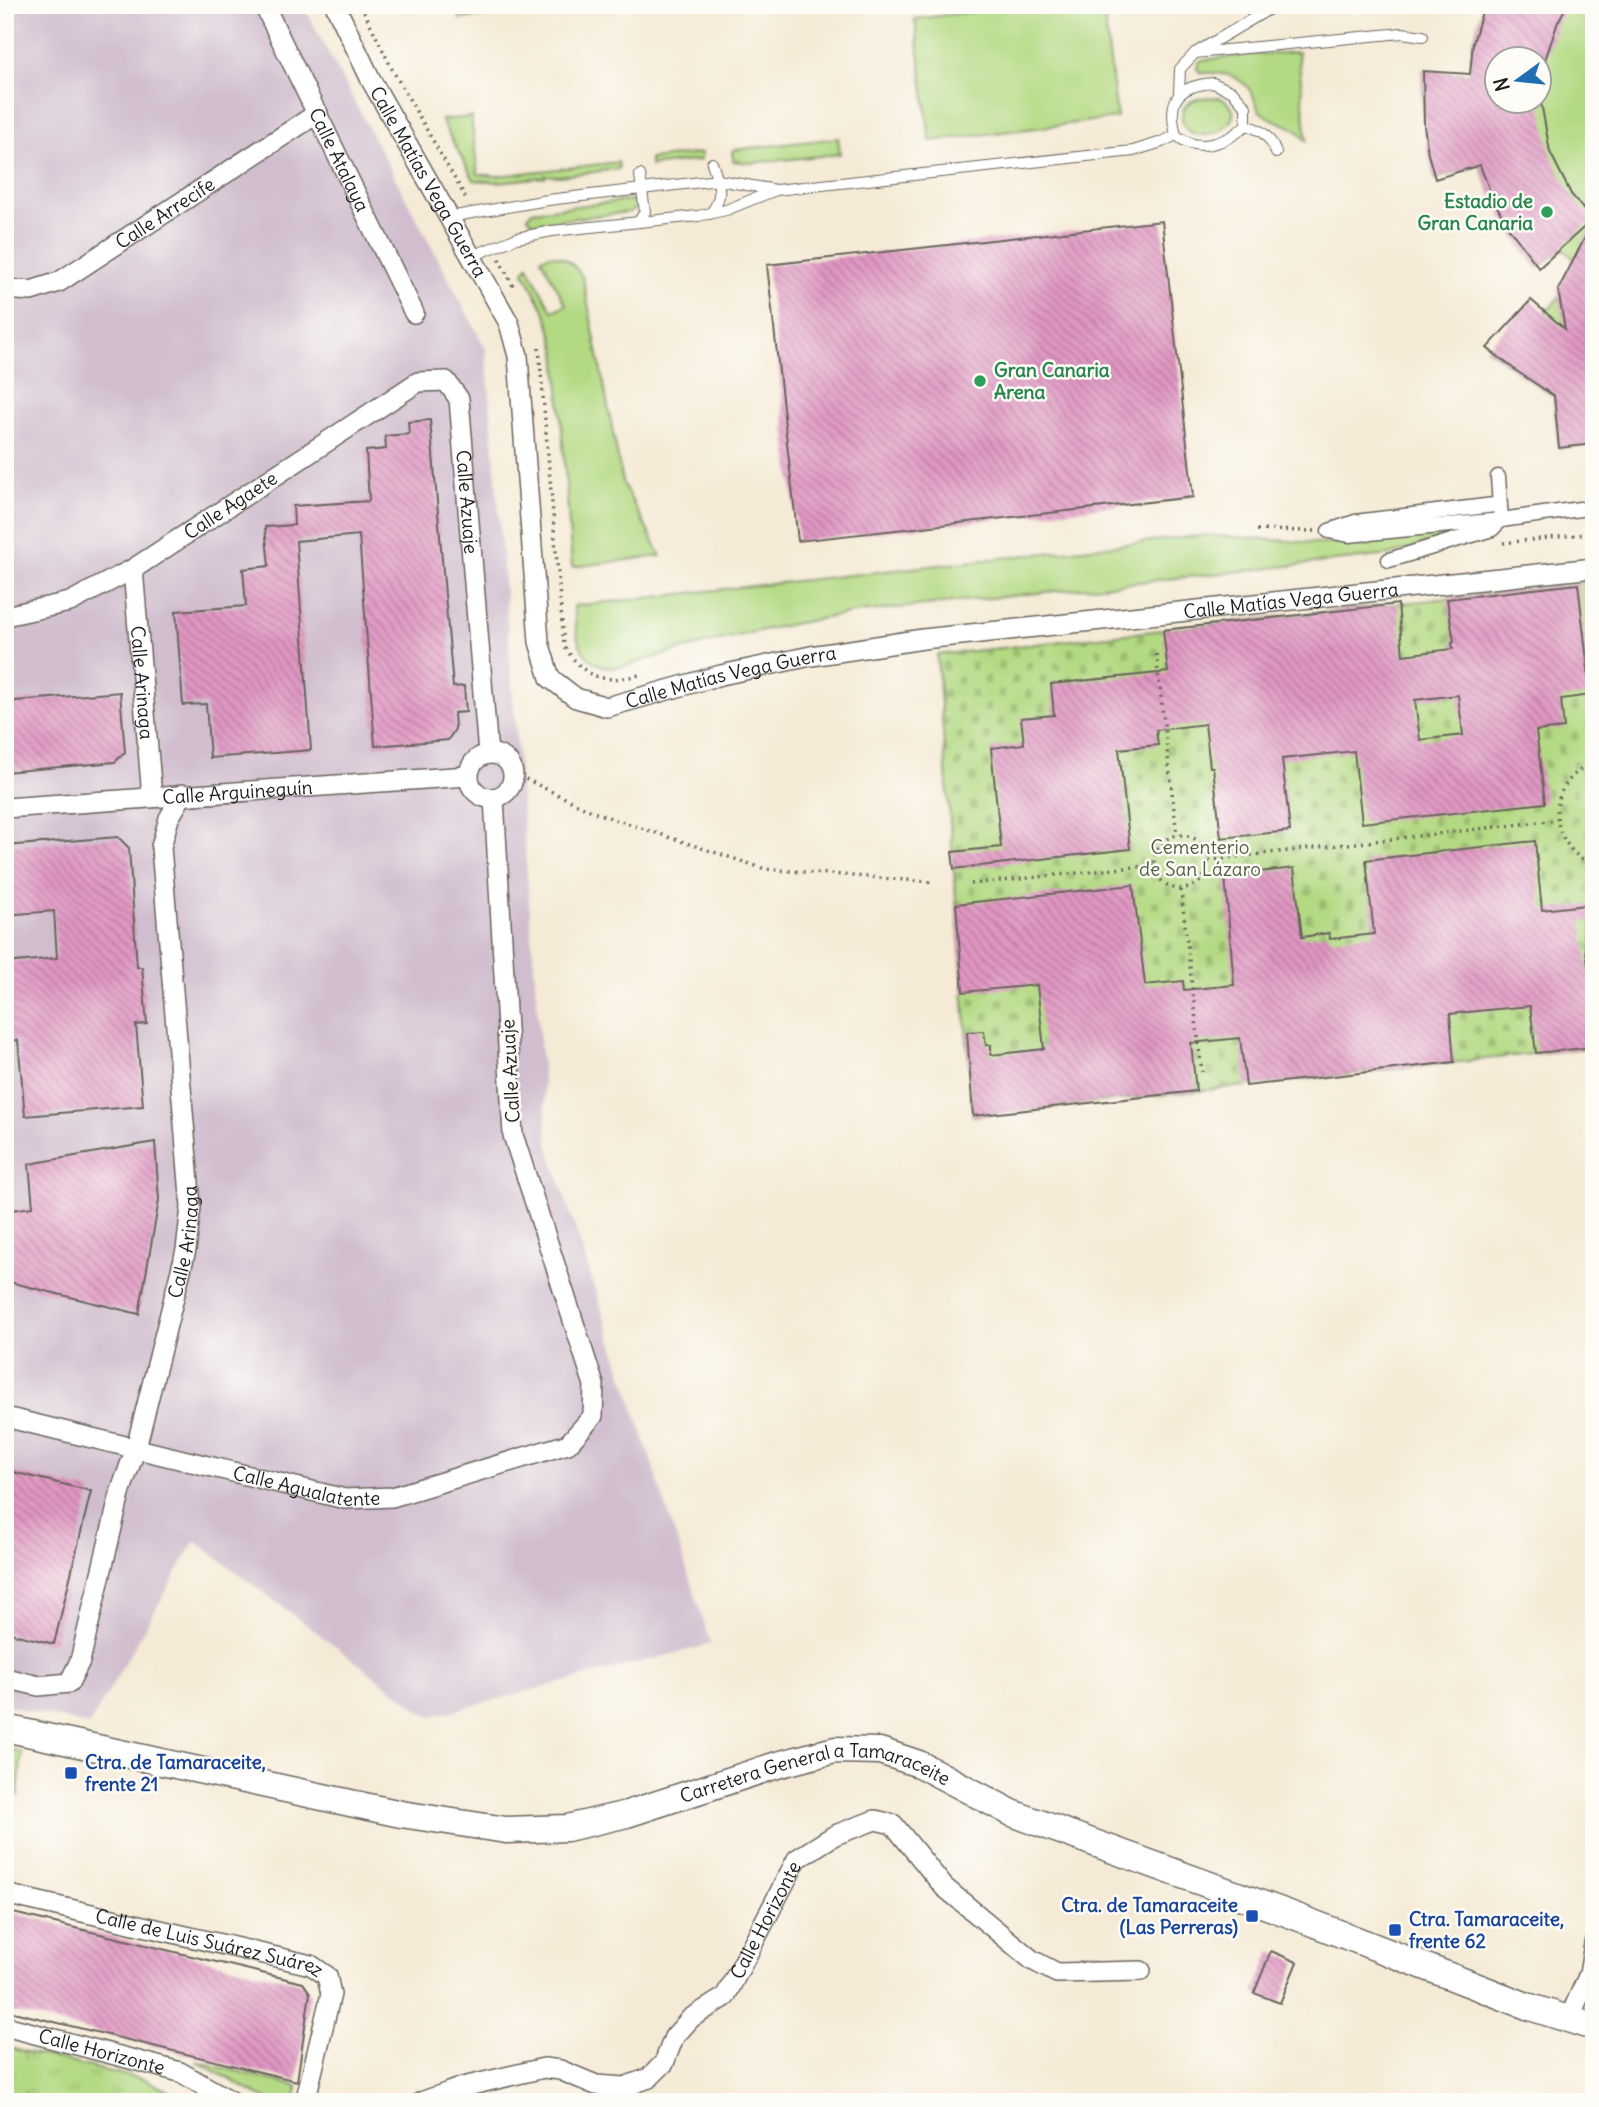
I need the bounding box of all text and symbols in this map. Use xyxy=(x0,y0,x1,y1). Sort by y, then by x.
north arrow xyxy=(1484,46,1554,116)
text: N xyxy=(1488,75,1515,94)
street label: Calle Matías Vega Guerra xyxy=(365,82,492,282)
street label: Calle Atalaya xyxy=(304,104,375,216)
street label: Calle Arrecife xyxy=(111,172,219,254)
place label: Estadio de Gran Canaria xyxy=(1417,189,1533,235)
marker: Estadio de Gran Canaria xyxy=(1539,204,1555,220)
place label: Gran Canaria Arena xyxy=(994,358,1110,404)
marker: Gran Canaria Arena xyxy=(972,373,988,389)
street label: Calle Azuaje xyxy=(451,449,484,555)
street label: Calle Agaete xyxy=(179,466,282,544)
street label: Calle Matías Vega Guerra xyxy=(1182,577,1400,623)
street label: Calle Arinaga xyxy=(126,625,159,741)
street label: Calle Matías Vega Guerra xyxy=(623,640,838,713)
street label: Calle Arguineguín xyxy=(162,775,313,809)
park label: Cementerio de San Lázaro xyxy=(1139,835,1261,881)
street label: Calle Azuaje xyxy=(495,1018,525,1124)
street label: Calle Arinaga xyxy=(162,1185,203,1301)
street label: Calle Agualatente xyxy=(231,1460,381,1511)
street label: Carretera General a Tamaraceite xyxy=(677,1738,954,1808)
place label: Ctra. de Tamaraceite, frente 21 xyxy=(85,1750,266,1796)
marker: Ctra. de Tamaraceite, frente 21 xyxy=(63,1765,79,1781)
street label: Calle Horizonte xyxy=(725,1857,806,1983)
place label: Ctra. de Tamaraceite (Las Perreras) xyxy=(1061,1893,1238,1939)
street label: Calle de Luis Suárez Suárez xyxy=(93,1903,328,1982)
place label: Ctra. Tamaraceite, frente 62 xyxy=(1409,1907,1564,1953)
marker: Ctra. de Tamaraceite (Las Perreras) xyxy=(1244,1908,1260,1924)
marker: Ctra. Tamaraceite, frente 62 xyxy=(1387,1922,1403,1938)
street label: Calle Horizonte xyxy=(36,2023,168,2080)

